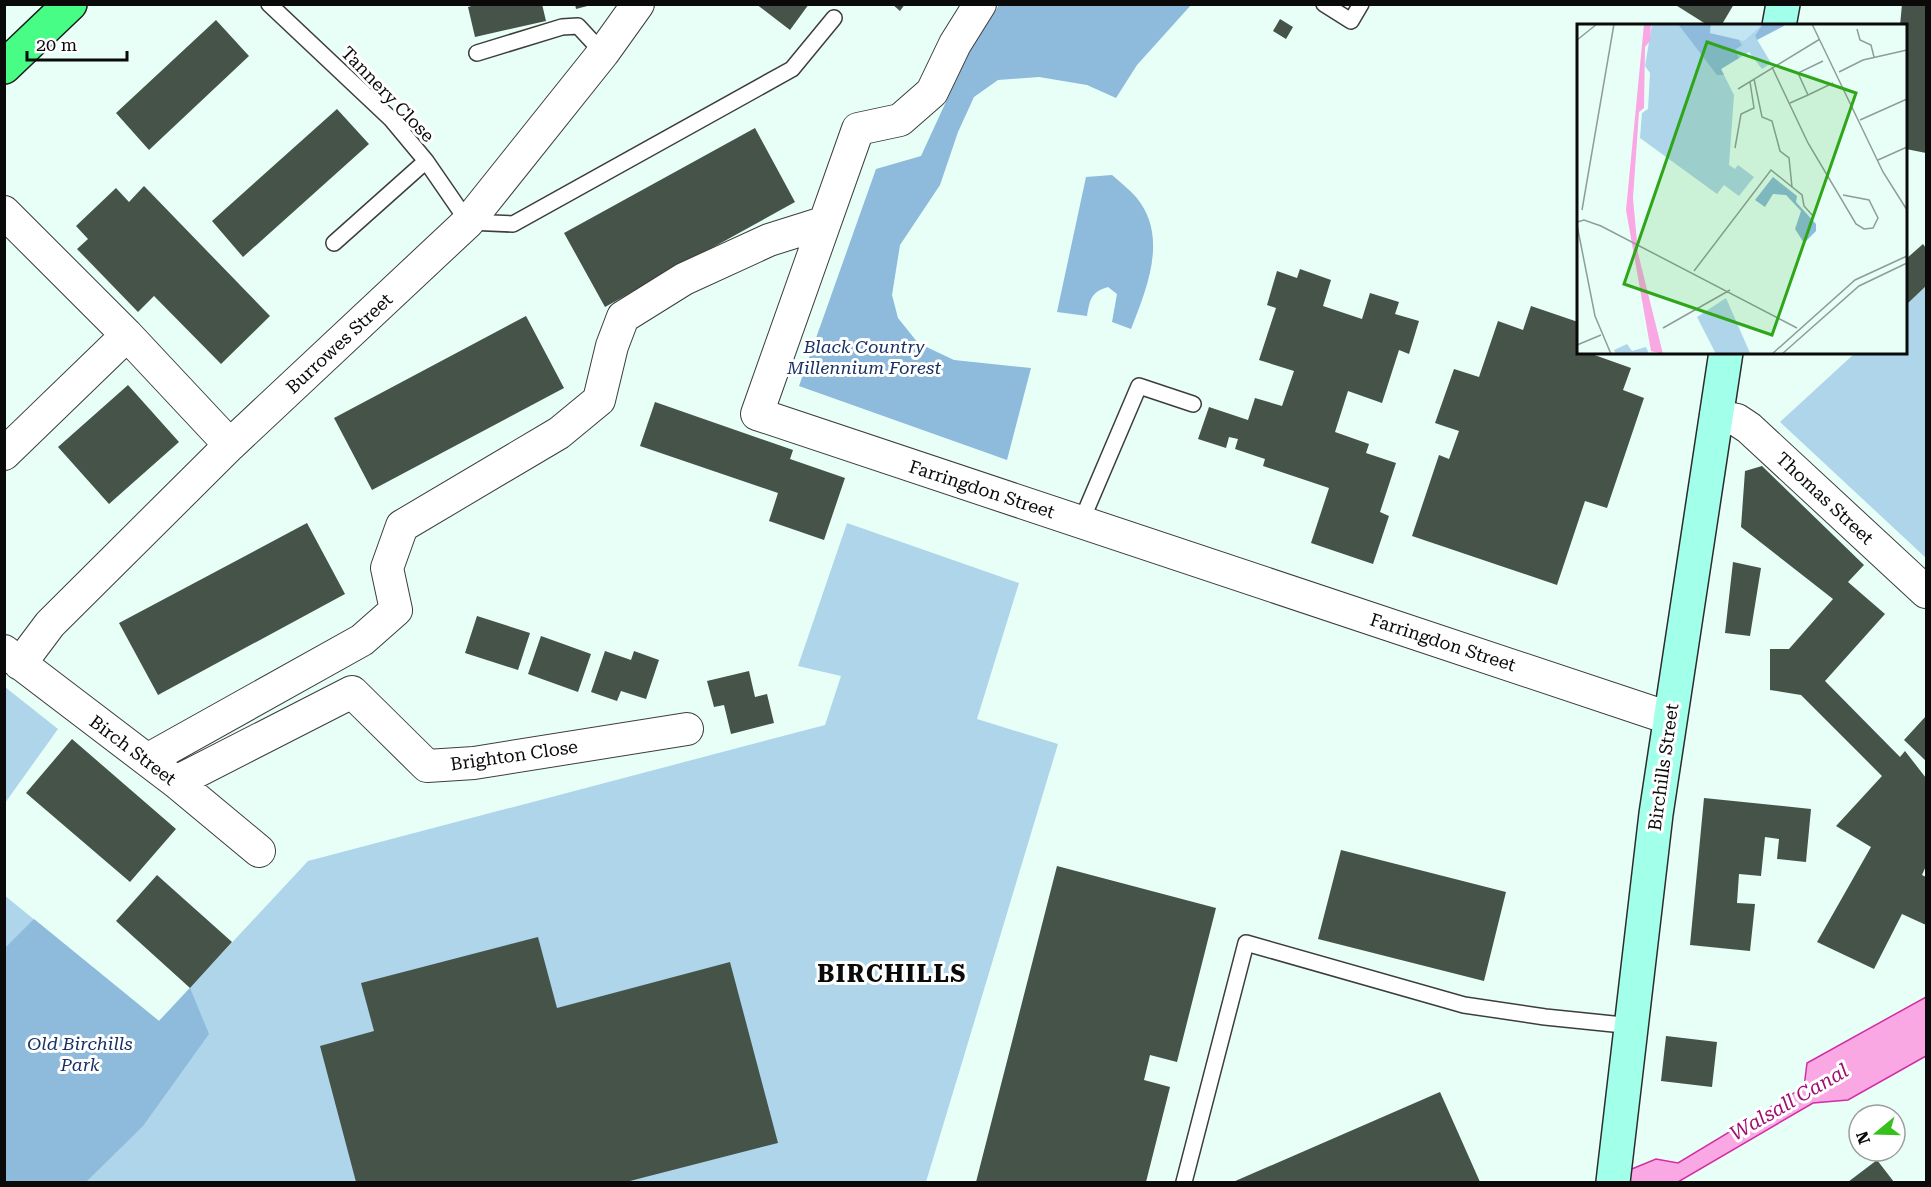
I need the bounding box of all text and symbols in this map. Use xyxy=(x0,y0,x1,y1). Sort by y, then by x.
scale bar xyxy=(27,24,128,62)
inset map xyxy=(1577,24,1907,354)
text: 20 m xyxy=(36,34,77,55)
street label: Tannery Close xyxy=(337,42,439,146)
street label: Burrowes Street xyxy=(282,288,397,398)
park label: Black Country Millennium Forest xyxy=(786,336,941,378)
street label: Thomas Street xyxy=(1772,447,1878,549)
street label: Farringdon Street xyxy=(906,456,1058,523)
street label: Farringdon Street xyxy=(1367,609,1519,676)
street label: Birchills Street xyxy=(1644,702,1682,832)
street label: Birch Street xyxy=(86,711,181,790)
street label: Brighton Close xyxy=(449,736,579,774)
district label: BIRCHILLS xyxy=(817,960,967,988)
park label: Old Birchills Park xyxy=(27,1033,133,1075)
water label: Walsall Canal xyxy=(1725,1058,1853,1146)
north arrow xyxy=(1847,1103,1907,1163)
text: N xyxy=(1852,1129,1874,1147)

